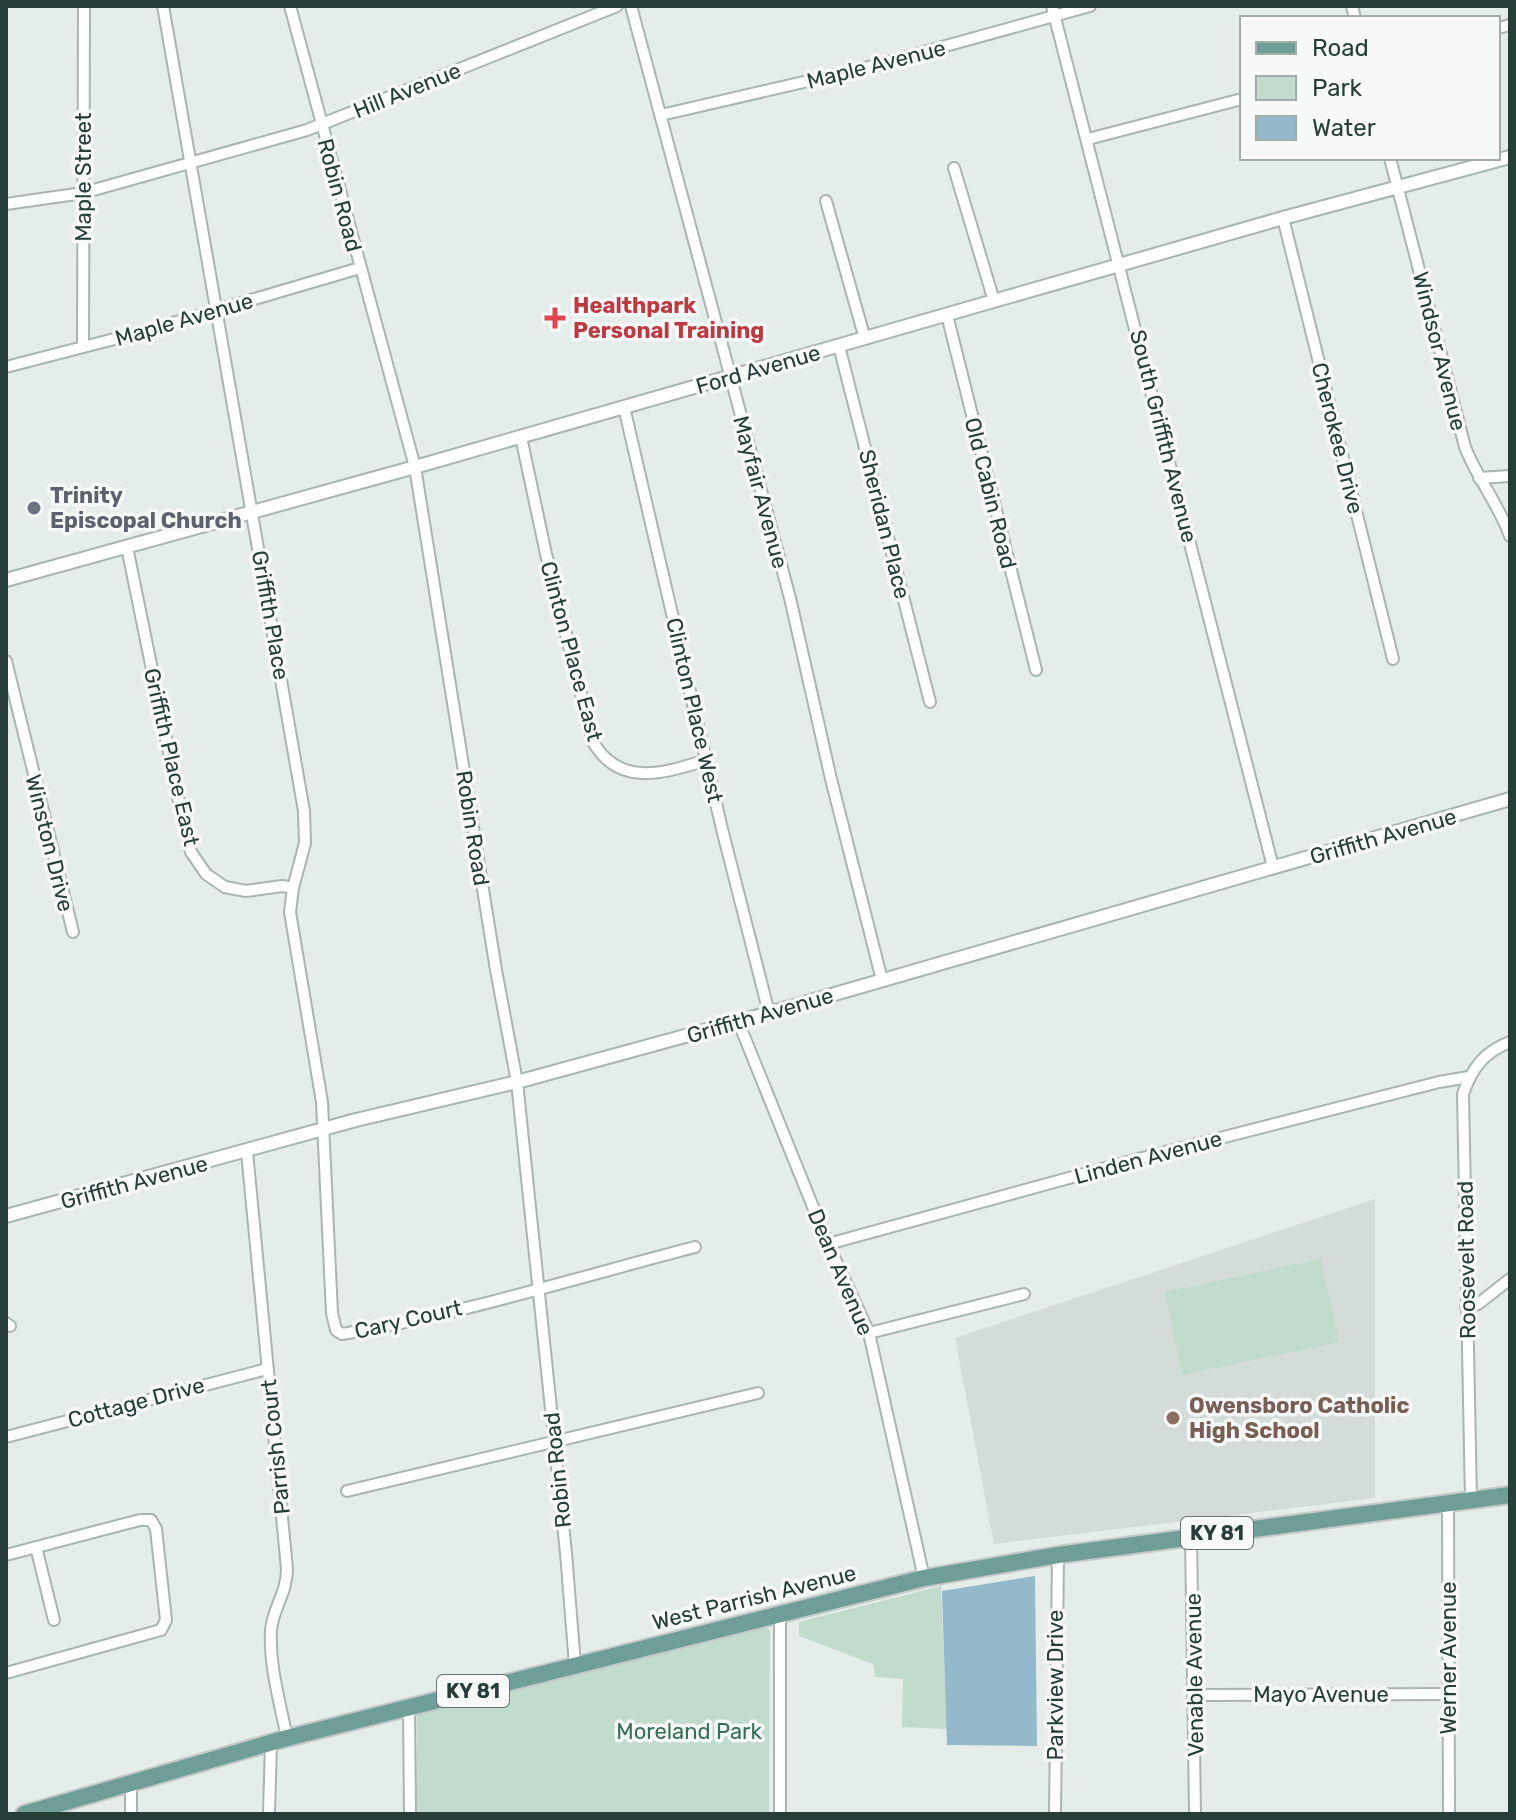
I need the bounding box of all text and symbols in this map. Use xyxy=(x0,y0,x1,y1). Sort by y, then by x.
legend xyxy=(1240,16,1500,160)
street label: Maple Avenue xyxy=(804,34,948,95)
text: Road xyxy=(1312,34,1369,62)
street label: Hill Avenue xyxy=(349,57,465,124)
text: Park xyxy=(1312,74,1363,102)
street label: Maple Street xyxy=(70,112,97,242)
text: Water xyxy=(1312,114,1376,142)
street label: Robin Road xyxy=(311,136,368,255)
street label: Windsor Avenue xyxy=(1407,269,1472,433)
street label: Maple Avenue xyxy=(112,287,256,352)
place label: Healthpark Personal Training xyxy=(573,292,764,344)
marker: Healthpark Personal Training xyxy=(544,307,566,329)
street label: South Griffith Avenue xyxy=(1124,327,1203,545)
street label: Ford Avenue xyxy=(693,339,824,400)
street label: Cherokee Drive xyxy=(1306,360,1369,517)
street label: Mayfair Avenue xyxy=(727,413,794,571)
street label: Old Cabin Road xyxy=(959,415,1022,571)
street label: Sheridan Place xyxy=(853,447,916,602)
place label: Trinity Episcopal Church xyxy=(50,482,242,534)
marker: Trinity Episcopal Church xyxy=(25,499,43,517)
street label: Griffith Place xyxy=(246,548,295,682)
street label: Clinton Place East xyxy=(535,558,609,744)
street label: Clinton Place West xyxy=(660,615,729,806)
street label: Griffith Place East xyxy=(138,666,205,849)
street label: Robin Road xyxy=(450,769,495,888)
street label: Winston Drive xyxy=(19,772,80,914)
street label: Griffith Avenue xyxy=(1307,803,1460,870)
street label: Griffith Avenue xyxy=(684,982,837,1049)
street label: Linden Avenue xyxy=(1071,1125,1225,1190)
street label: Griffith Avenue xyxy=(58,1150,211,1215)
street label: Roosevelt Road xyxy=(1452,1181,1481,1339)
street label: Dean Avenue xyxy=(802,1205,879,1340)
street label: Cary Court xyxy=(352,1294,465,1345)
street label: Cottage Drive xyxy=(65,1371,207,1434)
street label: Parrish Court xyxy=(255,1378,296,1516)
place label: Owensboro Catholic High School xyxy=(1189,1392,1409,1444)
marker: Owensboro Catholic High School xyxy=(1164,1409,1182,1427)
street label: Robin Road xyxy=(538,1411,577,1529)
road number: KY 81 xyxy=(1181,1517,1253,1549)
street label: West Parrish Avenue xyxy=(649,1559,859,1636)
street label: Werner Avenue xyxy=(1435,1581,1462,1735)
street label: Venable Avenue xyxy=(1180,1593,1209,1757)
street label: Parkview Drive xyxy=(1042,1610,1069,1760)
road number: KY 81 xyxy=(437,1675,509,1707)
street label: Mayo Avenue xyxy=(1253,1681,1389,1708)
park label: Moreland Park xyxy=(616,1718,762,1745)

